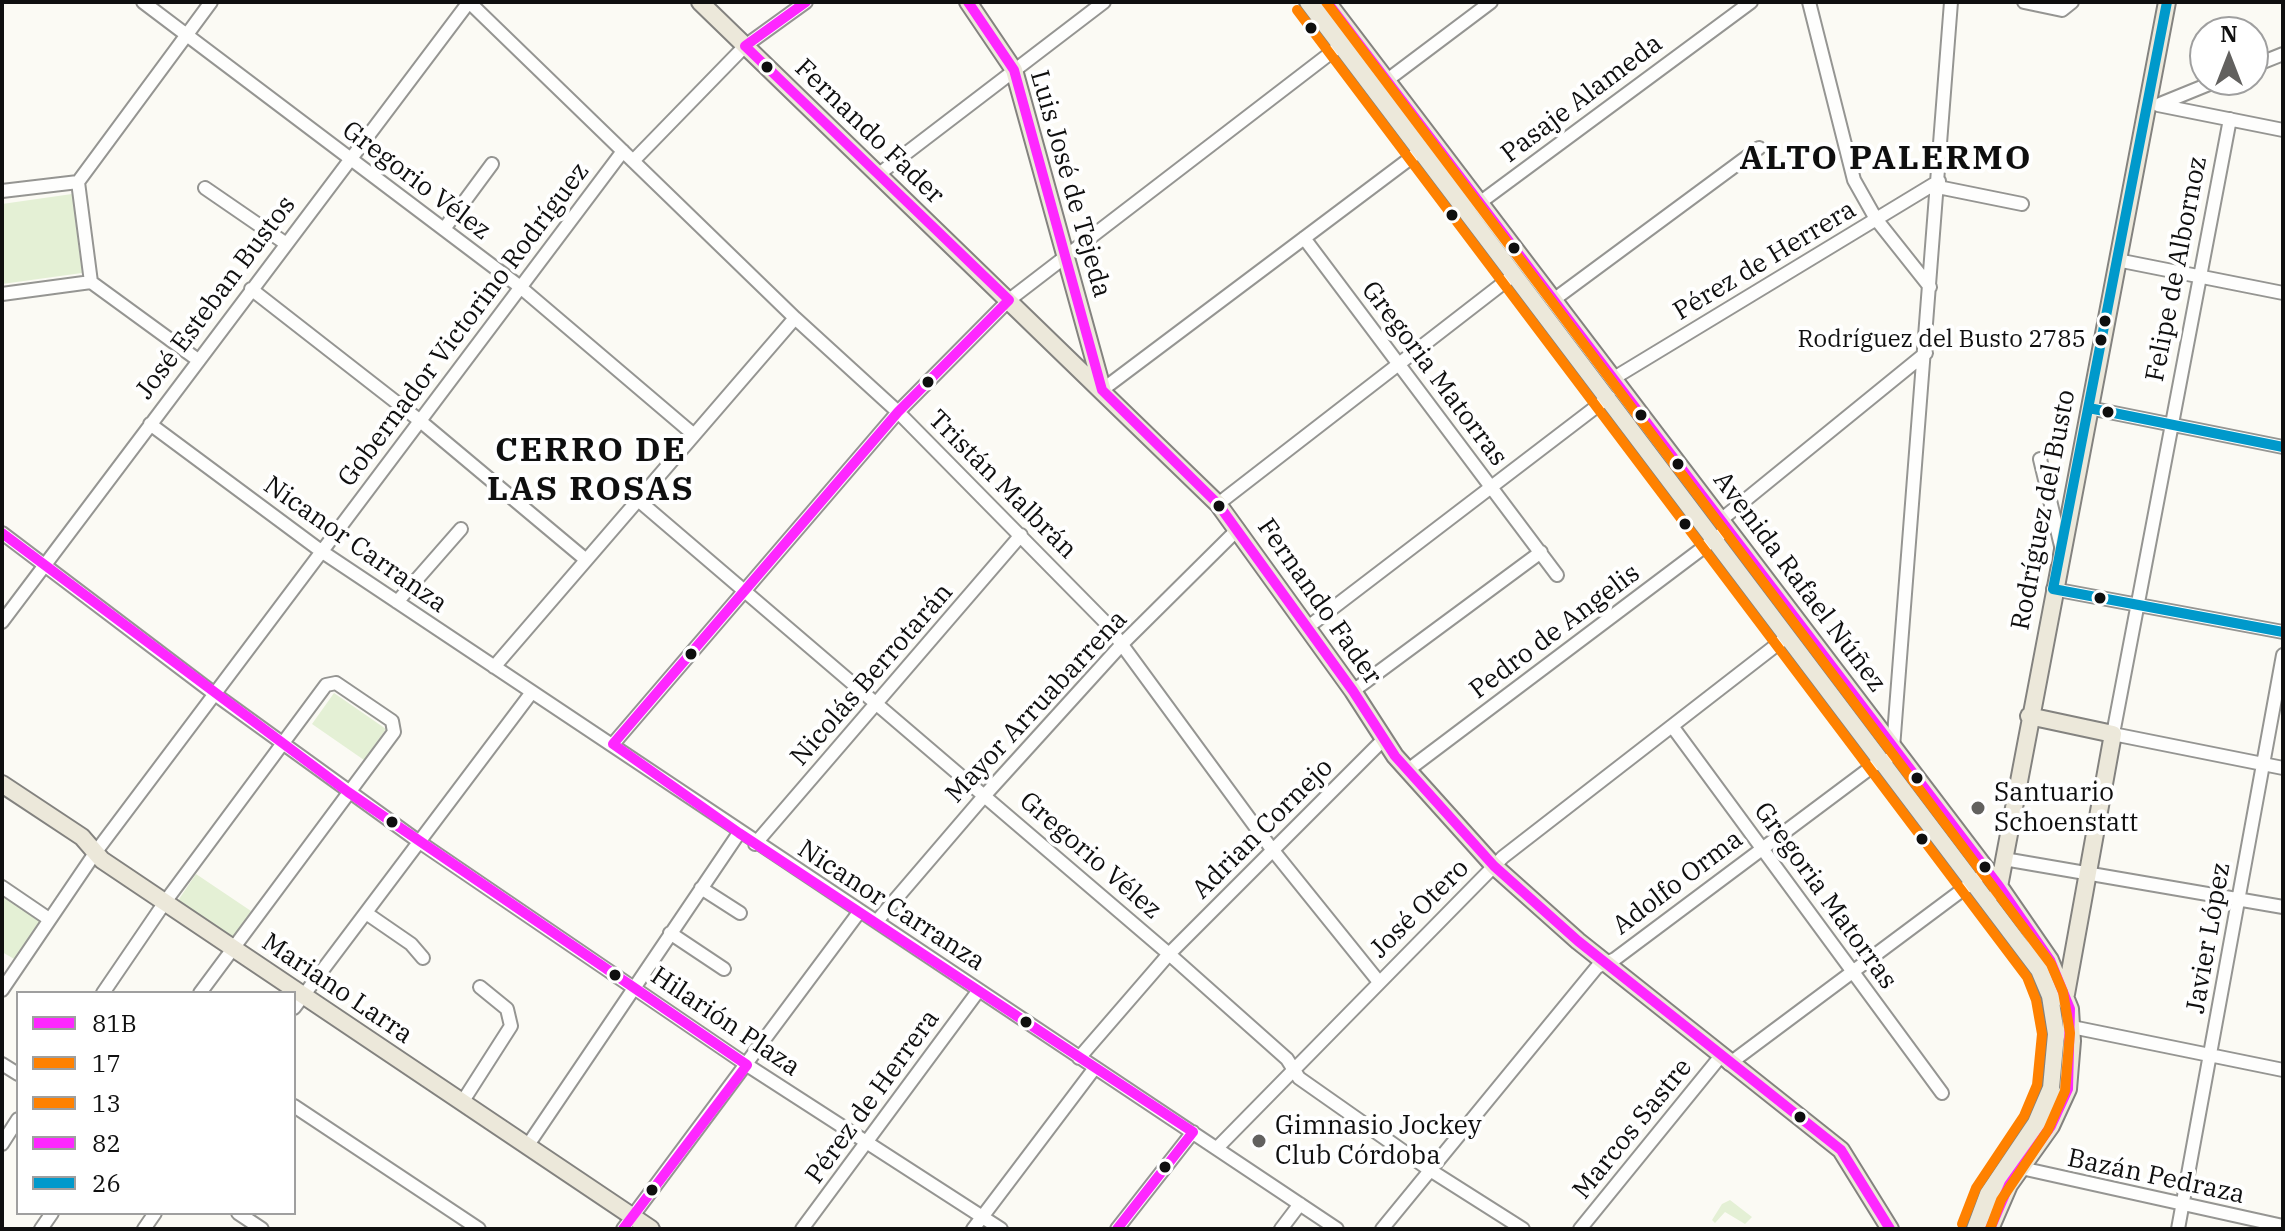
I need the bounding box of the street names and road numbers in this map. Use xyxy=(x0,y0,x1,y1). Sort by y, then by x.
street label: Pasaje Alameda xyxy=(1495,28,1669,170)
street label: Fernando Fader xyxy=(788,53,950,211)
street label: Luis José de Tejeda xyxy=(1023,67,1117,301)
street label: Gregorio Vélez xyxy=(336,115,496,247)
street label: Felipe de Albornoz xyxy=(2140,154,2214,384)
street label: Gobernador Victorino Rodríguez xyxy=(332,157,596,493)
street label: José Esteban Bustos xyxy=(129,190,303,406)
street label: Pérez de Herrera xyxy=(1668,194,1862,328)
street label: Gregoria Matorras xyxy=(1354,276,1514,472)
street label: Rodríguez del Busto xyxy=(2005,387,2083,633)
street label: Tristán Malbrán xyxy=(921,404,1083,566)
street label: Avenida Rafael Núñez xyxy=(1706,466,1892,698)
street label: Nicanor Carranza xyxy=(257,470,453,620)
street label: Fernando Fader xyxy=(1250,513,1388,691)
street label: Pedro de Angelis xyxy=(1464,558,1646,706)
street label: Nicolás Berrotarán xyxy=(784,577,960,773)
street label: Mayor Arruabarrena xyxy=(940,604,1134,810)
street label: Adrian Cornejo xyxy=(1186,752,1340,906)
street label: Gregorio Vélez xyxy=(1013,786,1167,926)
street label: Gregoria Matorras xyxy=(1747,797,1903,995)
street label: Adolfo Orma xyxy=(1607,824,1749,942)
street label: Nicanor Carranza xyxy=(792,834,990,978)
street label: José Otero xyxy=(1364,853,1476,965)
street label: Javier López xyxy=(2180,860,2238,1016)
street label: Mariano Larra xyxy=(256,927,418,1051)
street label: Hilarión Plaza xyxy=(644,961,806,1083)
street label: Pérez de Herrera xyxy=(800,1004,946,1190)
street label: Marcos Sastre xyxy=(1567,1053,1699,1205)
street label: Bazán Pedraza xyxy=(2064,1143,2248,1211)

